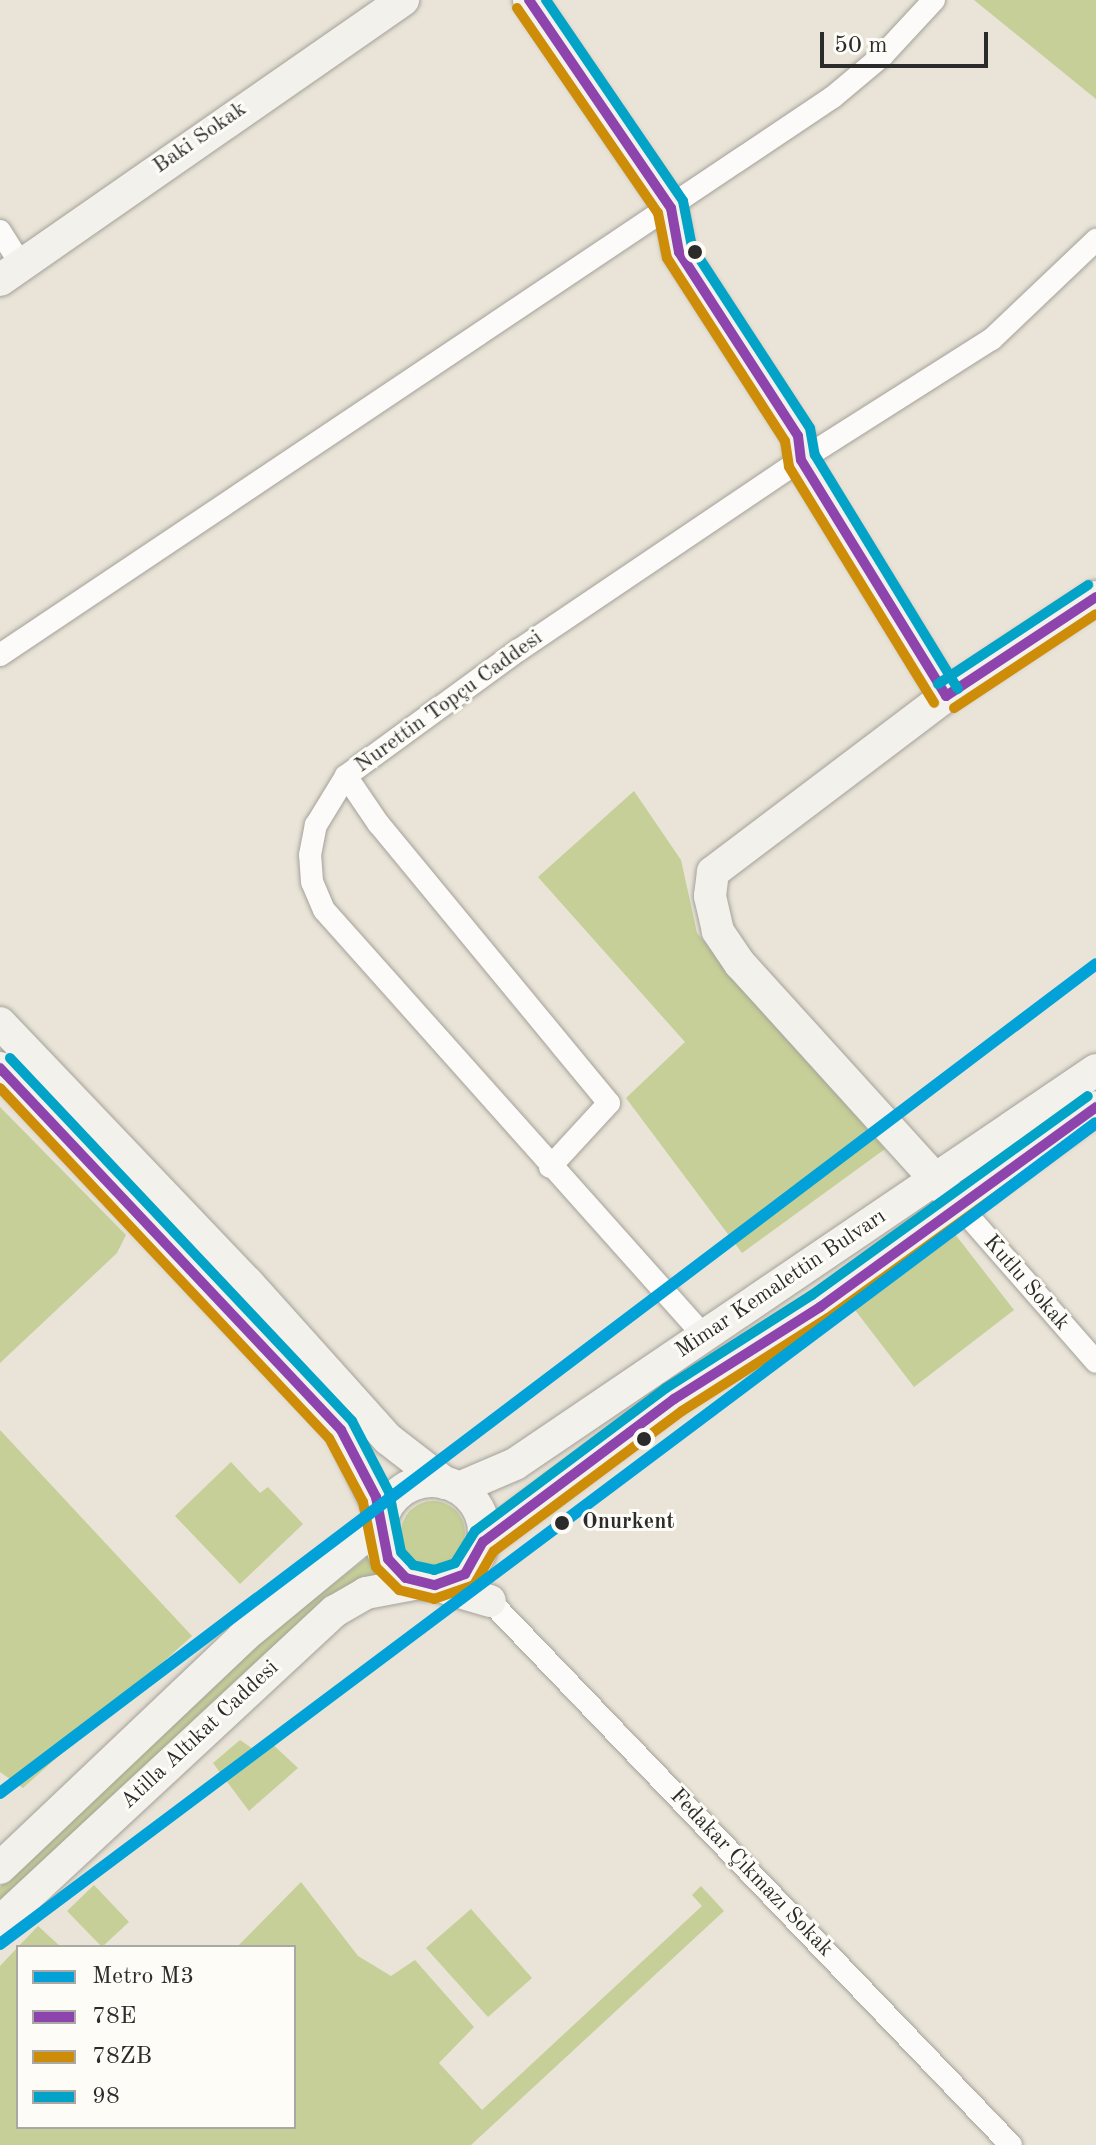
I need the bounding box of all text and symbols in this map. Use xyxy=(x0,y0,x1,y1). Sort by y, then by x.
scale bar xyxy=(824,16,992,66)
text: 50 m xyxy=(834,34,888,58)
street label: Baki Sokak xyxy=(148,96,252,180)
unlabelled marker xyxy=(687,244,703,260)
street label: Nurettin Topçu Caddesi xyxy=(350,625,548,779)
street label: Mimar Kemalettin Bulvarı xyxy=(671,1204,891,1364)
street label: Kutlu Sokak xyxy=(977,1230,1075,1336)
unlabelled marker xyxy=(636,1431,652,1447)
marker: Onurkent xyxy=(549,1510,575,1536)
place label: Onurkent xyxy=(582,1510,674,1536)
street label: Atilla Altıkat Caddesi xyxy=(116,1655,284,1815)
street label: Fedakar Çıkmazı Sokak xyxy=(664,1783,838,1963)
legend xyxy=(16,1945,296,2129)
text: Metro M3 xyxy=(92,1965,194,1989)
text: 78E xyxy=(92,2005,136,2029)
text: 78ZB xyxy=(92,2045,152,2069)
text: 98 xyxy=(92,2085,120,2109)

